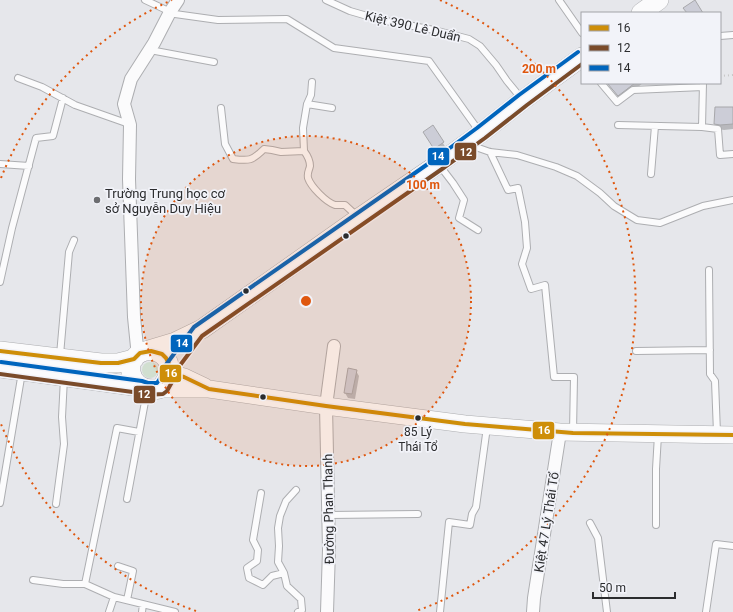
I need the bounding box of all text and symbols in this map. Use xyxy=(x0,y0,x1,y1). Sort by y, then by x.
street label: Kiệt 390 Lê Duẩn xyxy=(364,8,462,45)
legend xyxy=(581,12,721,84)
text: 16 xyxy=(617,21,631,35)
text: 12 xyxy=(617,41,631,55)
text: 14 xyxy=(617,61,631,75)
text: 200 m xyxy=(522,62,556,76)
line badge: 12 xyxy=(454,142,477,161)
text: 12 xyxy=(460,146,472,159)
line badge: 14 xyxy=(427,147,450,166)
text: 14 xyxy=(432,150,445,163)
text: 100 m xyxy=(406,178,440,192)
place label: Trường Trung học cơ sở Nguyễn Duy Hiệu xyxy=(105,186,226,216)
marker: Trường Trung học cơ sở Nguyễn Duy Hiệu xyxy=(92,195,102,205)
unlabelled marker xyxy=(341,231,351,241)
unlabelled marker xyxy=(241,286,251,296)
centre of rings xyxy=(299,294,313,308)
line badge: 14 xyxy=(170,334,193,353)
text: 14 xyxy=(176,337,189,350)
line badge: 16 xyxy=(159,364,182,383)
text: 16 xyxy=(165,367,177,380)
line badge: 12 xyxy=(133,385,156,404)
text: 12 xyxy=(138,388,150,401)
unlabelled marker xyxy=(258,392,268,402)
marker: 85 Lý Thái Tổ xyxy=(413,413,423,423)
line badge: 16 xyxy=(532,421,555,440)
text: 16 xyxy=(538,424,550,437)
place label: 85 Lý Thái Tổ xyxy=(398,425,438,454)
street label: Đường Phan Thanh xyxy=(320,453,337,565)
street label: Kiệt 47 Lý Thái Tổ xyxy=(531,470,562,573)
scale bar xyxy=(593,574,675,600)
text: 50 m xyxy=(599,581,626,595)

